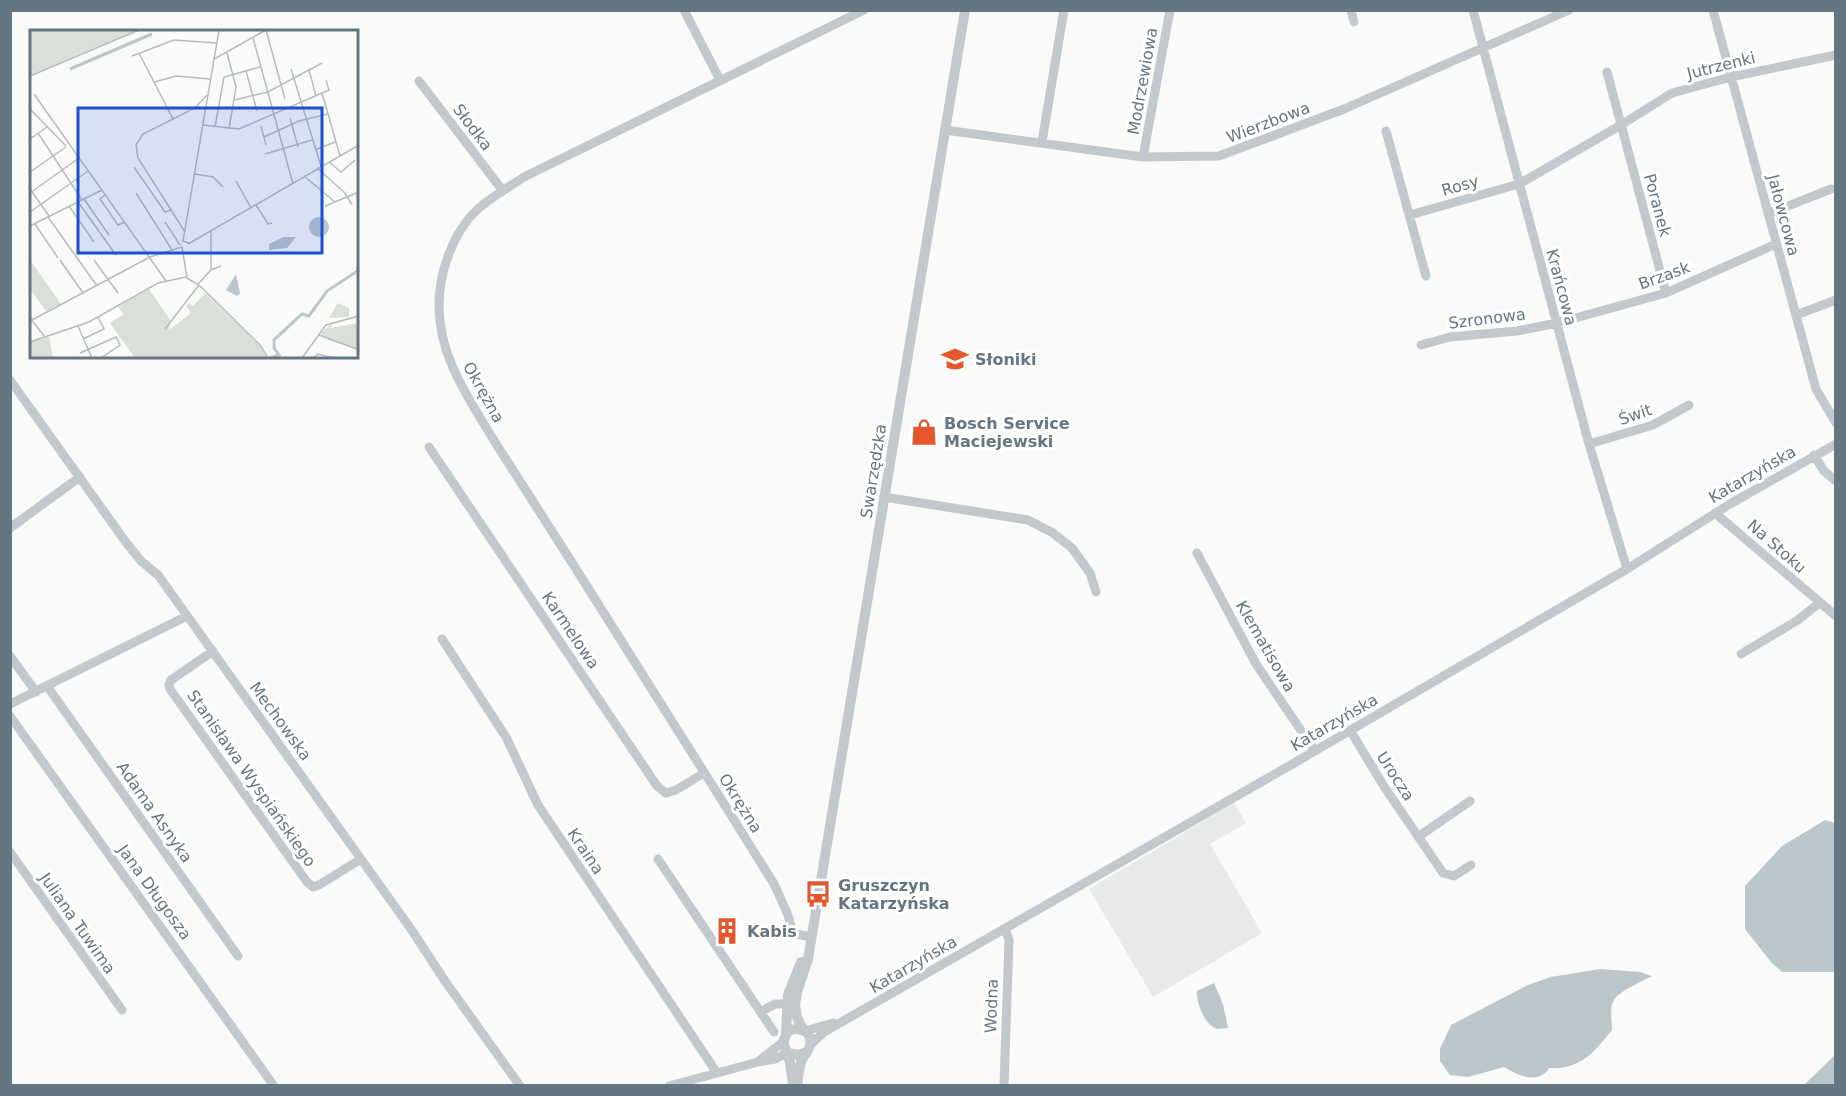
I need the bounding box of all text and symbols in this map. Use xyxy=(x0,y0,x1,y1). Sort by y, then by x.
street label: Modrzewiowa xyxy=(1124,26,1161,136)
inset map xyxy=(30,30,358,358)
street label: Jutrzenki xyxy=(1684,48,1757,83)
street label: Wierzbowa xyxy=(1224,98,1312,147)
street label: Słodka xyxy=(449,100,496,154)
street label: Rosy xyxy=(1439,171,1481,200)
street label: Jałowcowa xyxy=(1763,171,1803,258)
street label: Poranek xyxy=(1640,172,1675,239)
street label: Krańcowa xyxy=(1542,247,1581,328)
street label: Brzask xyxy=(1636,257,1693,294)
street label: Szronowa xyxy=(1447,304,1527,333)
school or university icon: Słoniki xyxy=(940,344,970,374)
place label: Słoniki xyxy=(975,350,1036,369)
street label: Okrężna xyxy=(459,359,508,426)
street label: Świt xyxy=(1616,400,1654,429)
place label: Bosch Service Maciejewski xyxy=(944,414,1070,451)
shop icon: Bosch Service Maciejewski xyxy=(909,417,939,447)
street label: Swarzędzka xyxy=(857,423,890,520)
street label: Katarzyńska xyxy=(1705,442,1799,507)
street label: Na Stoku xyxy=(1743,516,1810,577)
street label: Karmelowa xyxy=(538,588,603,672)
street label: Klematisowa xyxy=(1232,597,1299,695)
street label: Mechowska xyxy=(246,678,315,764)
street label: Stanisława Wyspiańskiego xyxy=(183,686,320,870)
street label: Katarzyńska xyxy=(1287,690,1381,755)
street label: Urocza xyxy=(1373,748,1418,804)
street label: Adama Asnyka xyxy=(113,758,196,866)
street label: Okrężna xyxy=(715,770,766,837)
street label: Kraina xyxy=(563,825,608,878)
street label: Jana Długosza xyxy=(113,840,196,944)
street label: Juliana Tuwima xyxy=(35,868,120,977)
place label: Gruszczyn Katarzyńska xyxy=(838,876,950,913)
bus stop icon: Gruszczyn Katarzyńska xyxy=(803,879,833,909)
building icon: Kabis xyxy=(712,916,742,946)
place label: Kabis xyxy=(747,922,797,941)
street label: Katarzyńska xyxy=(866,932,960,997)
street label: Wodna xyxy=(981,978,1002,1034)

